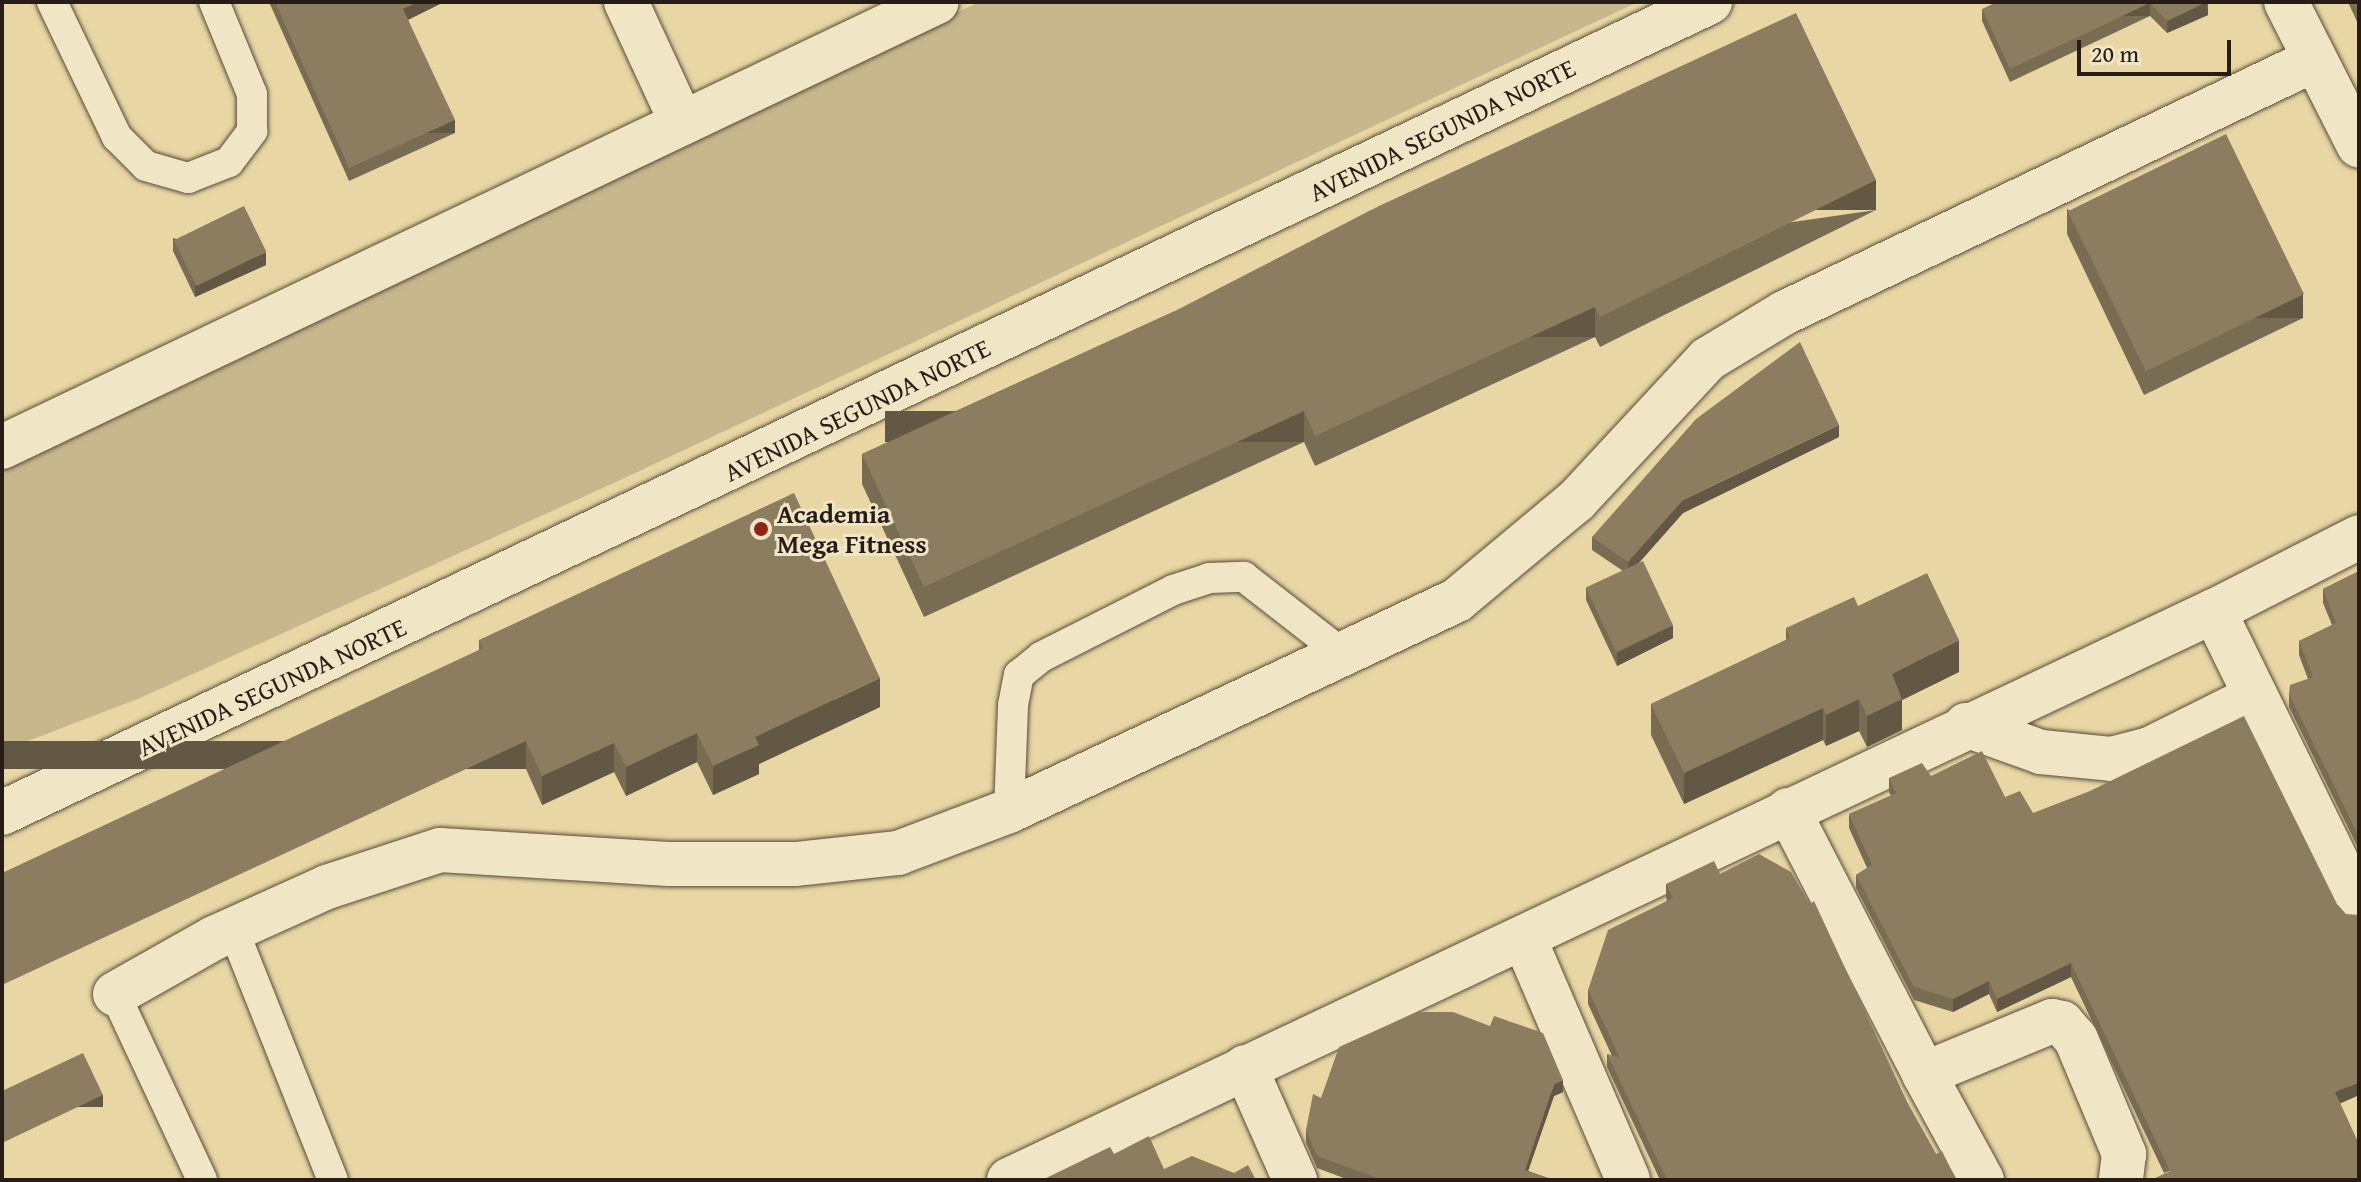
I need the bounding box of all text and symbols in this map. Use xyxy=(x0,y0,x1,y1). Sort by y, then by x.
scale bar xyxy=(2081,24,2235,74)
text: 20 m xyxy=(2091,36,2139,71)
street label: AVENIDA SEGUNDA NORTE xyxy=(1304,52,1580,208)
street label: AVENIDA SEGUNDA NORTE xyxy=(719,332,995,488)
place label: Academia Mega Fitness xyxy=(777,498,927,560)
marker: Academia Mega Fitness xyxy=(752,520,770,538)
street label: AVENIDA SEGUNDA NORTE xyxy=(133,611,411,763)

